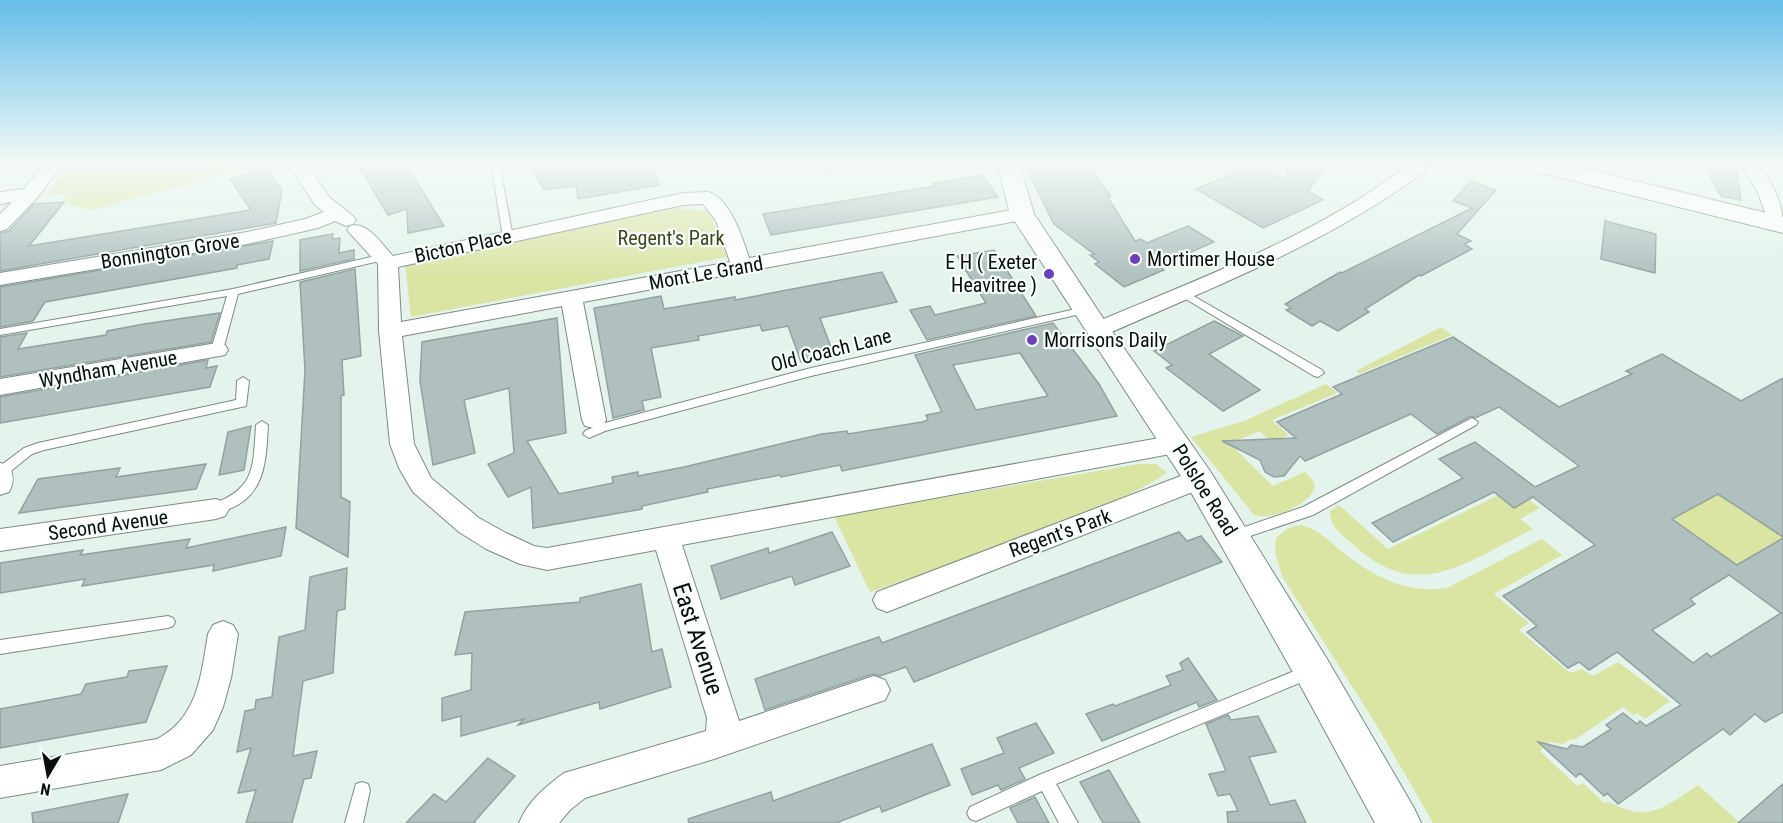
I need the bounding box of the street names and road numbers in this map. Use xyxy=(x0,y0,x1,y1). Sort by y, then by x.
street label: Bicton Place xyxy=(412,224,514,268)
street label: Bonnington Grove xyxy=(99,228,241,274)
street label: Mont Le Grand xyxy=(647,251,765,295)
street label: Old Coach Lane xyxy=(768,323,894,377)
street label: Wyndham Avenue xyxy=(37,345,179,393)
street label: Polsloe Road xyxy=(1167,440,1243,540)
street label: Regent's Park xyxy=(1006,503,1114,563)
street label: Second Avenue xyxy=(47,505,169,545)
street label: East Avenue xyxy=(667,579,729,699)

